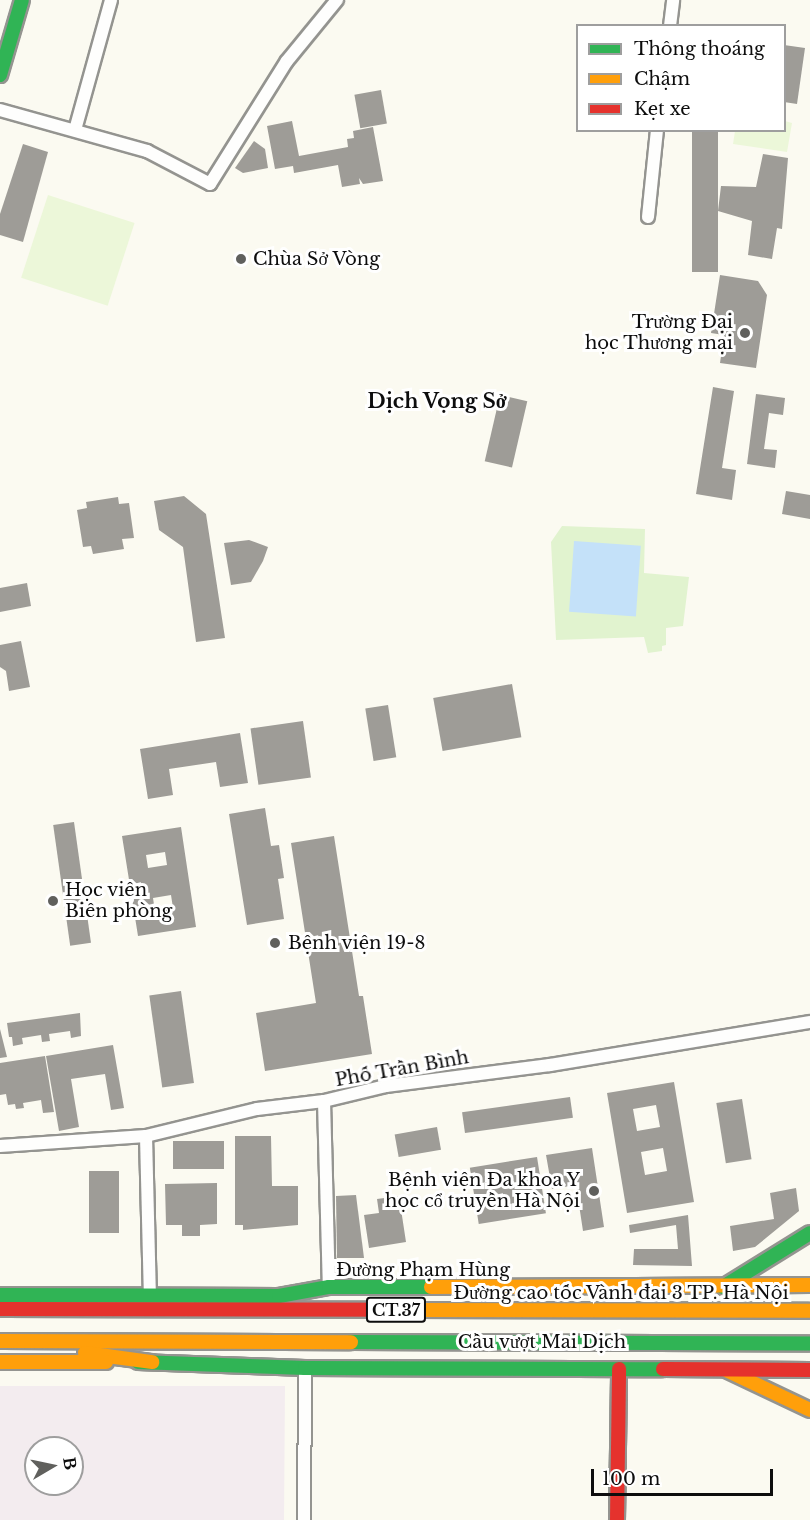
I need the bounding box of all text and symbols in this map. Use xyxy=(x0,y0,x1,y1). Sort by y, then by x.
legend xyxy=(576,24,786,132)
text: Thông thoáng xyxy=(634,38,765,60)
text: Chậm xyxy=(634,68,690,90)
text: Kẹt xe xyxy=(634,98,691,120)
place label: Chùa Sở Vòng xyxy=(253,248,381,270)
marker: Chùa Sở Vòng xyxy=(234,252,248,266)
place label: Trường Đại học Thương mại xyxy=(584,312,733,354)
marker: Trường Đại học Thương mại xyxy=(738,326,752,340)
district label: Dịch Vọng Sở xyxy=(367,389,507,413)
place label: Học viện Biên phòng xyxy=(65,880,172,922)
marker: Học viện Biên phòng xyxy=(46,894,60,908)
place label: Bệnh viện 19-8 xyxy=(288,932,426,954)
marker: Bệnh viện 19-8 xyxy=(266,934,284,952)
street label: Phố Trần Bình xyxy=(333,1047,471,1091)
place label: Bệnh viện Đa khoa Y học cổ truyền Hà Nội xyxy=(385,1170,580,1212)
marker: Bệnh viện Đa khoa Y học cổ truyền Hà Nội xyxy=(585,1182,603,1200)
street label: Đường Phạm Hùng xyxy=(336,1259,510,1281)
street label: Đường cao tốc Vành đai 3 TP. Hà Nội xyxy=(453,1282,789,1304)
road number: CT.37 xyxy=(364,1297,428,1323)
street label: Cầu vượt Mai Dịch xyxy=(458,1331,626,1353)
north arrow xyxy=(24,1436,84,1496)
text: B xyxy=(59,1456,81,1471)
scale bar xyxy=(594,1457,776,1495)
text: 100 m xyxy=(602,1468,660,1490)

